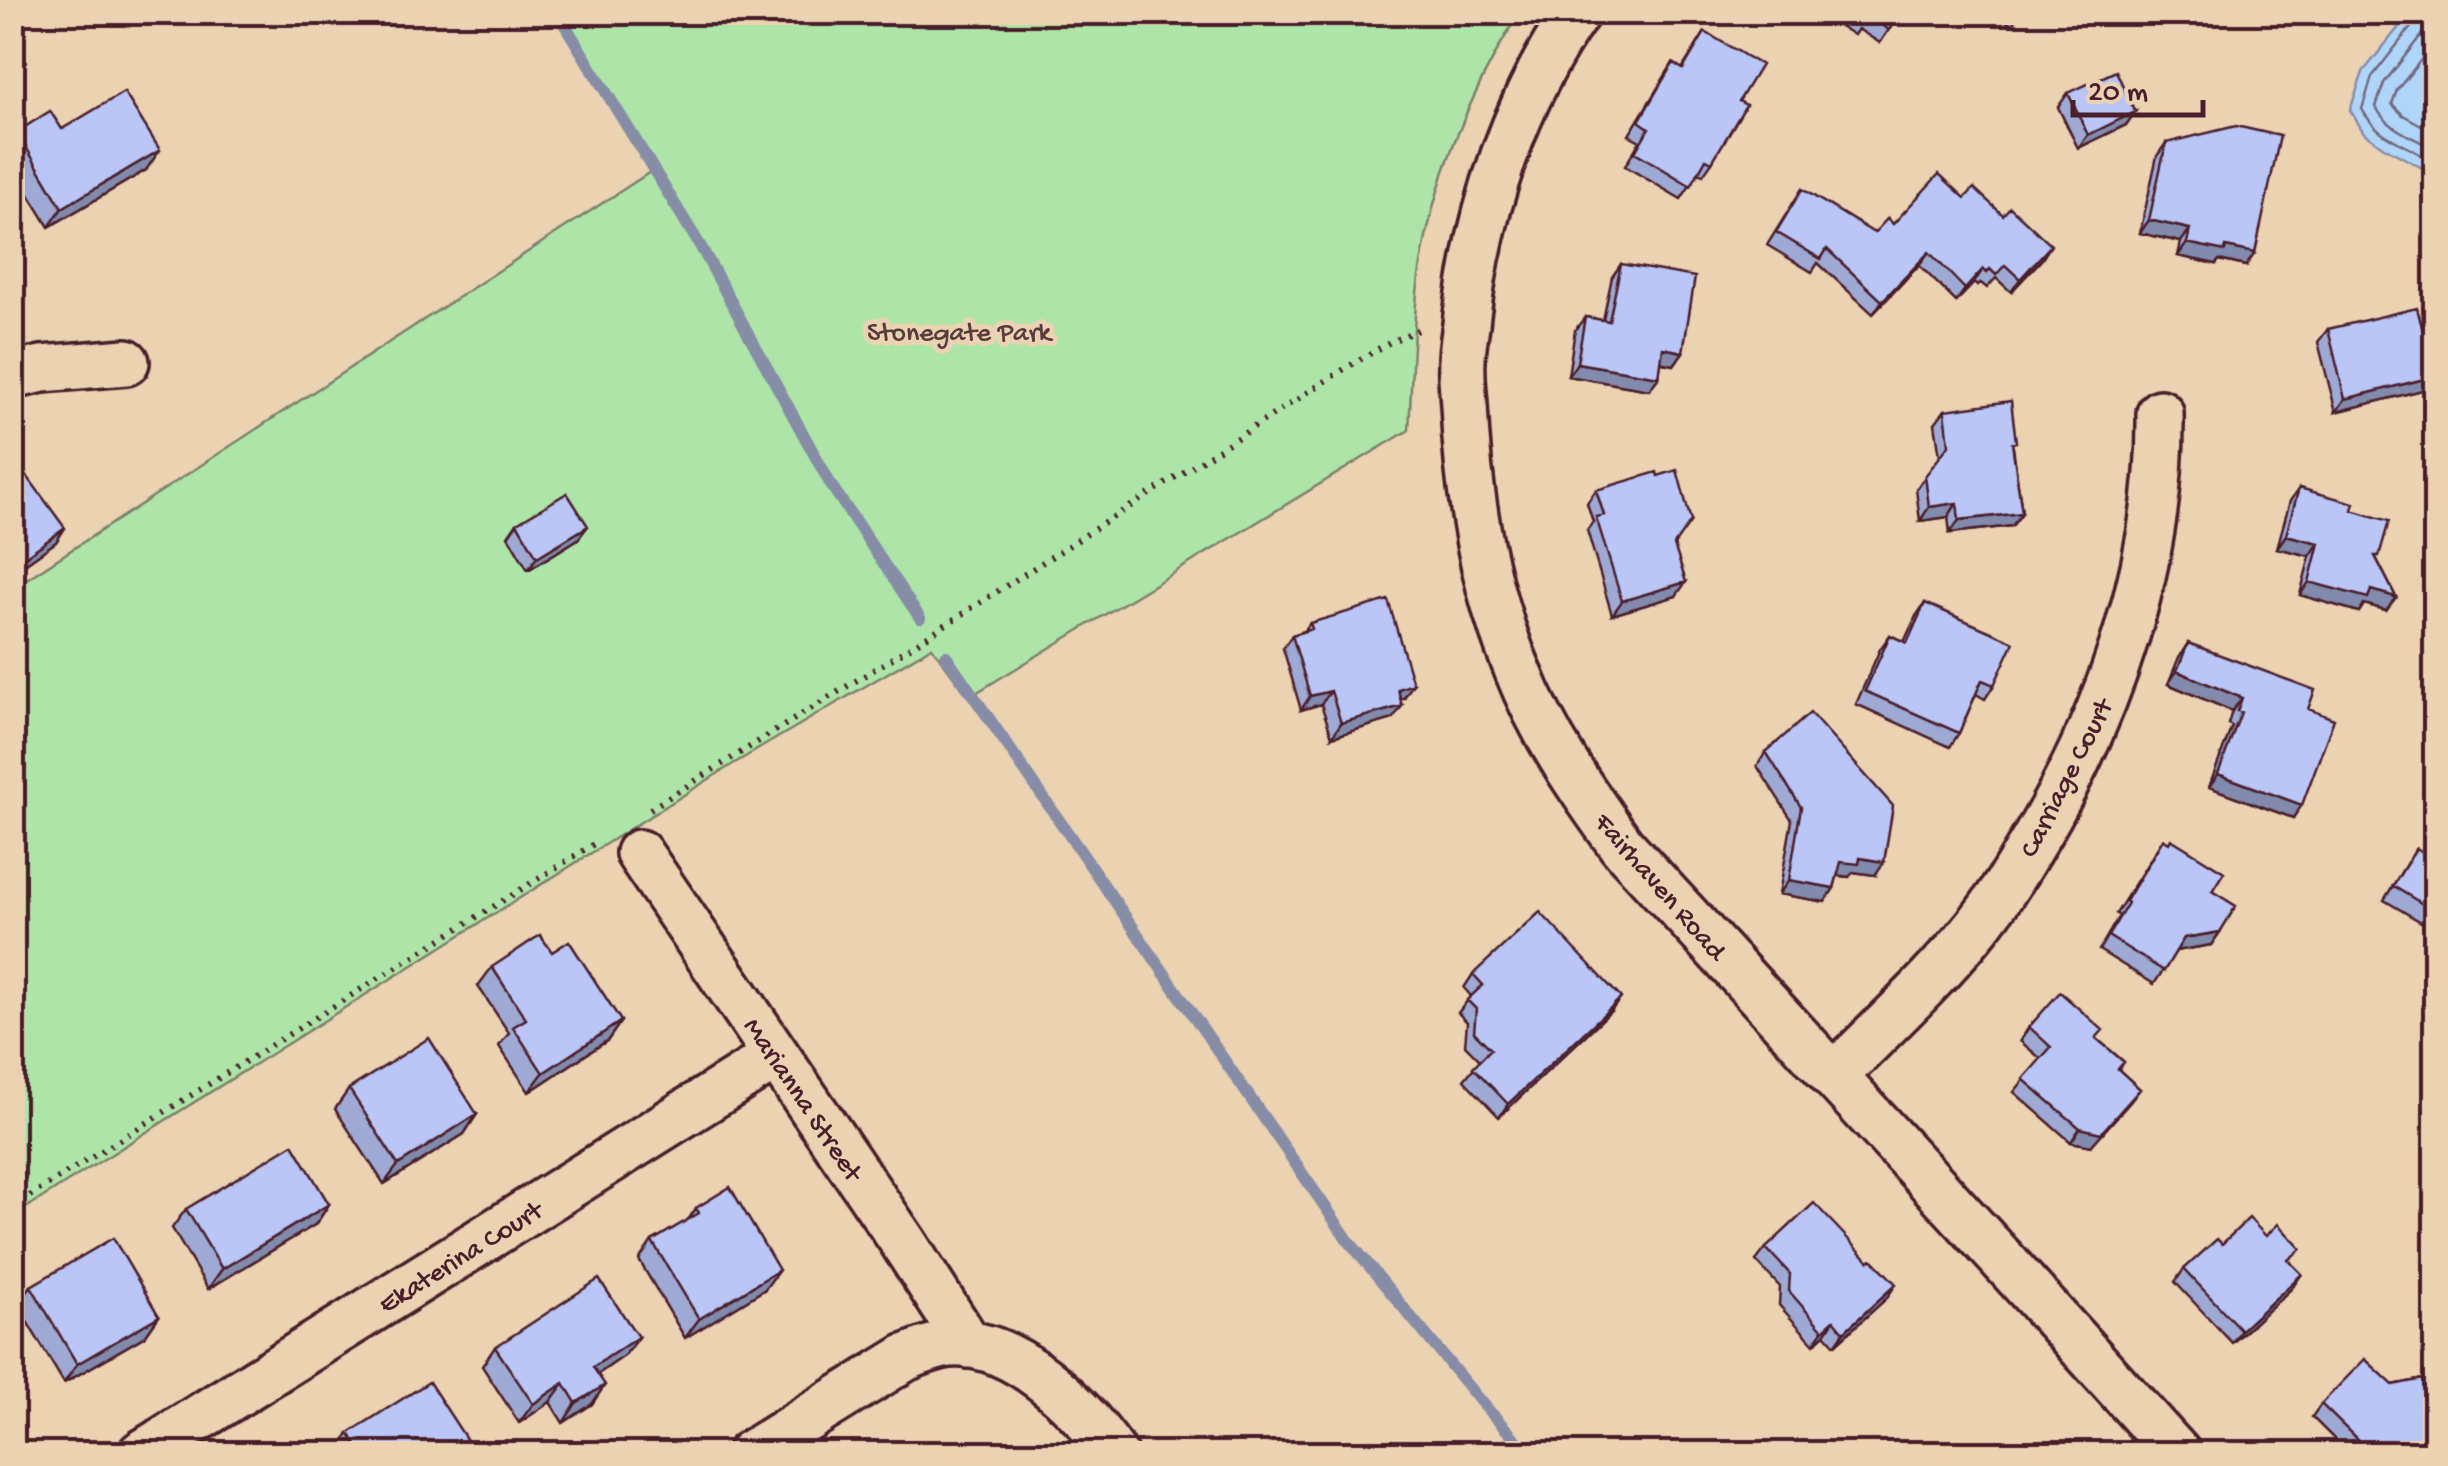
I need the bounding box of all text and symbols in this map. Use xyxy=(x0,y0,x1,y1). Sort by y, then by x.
scale bar xyxy=(2073,55,2203,117)
text: 20 m xyxy=(2088,77,2148,112)
park label: Stonegate Park xyxy=(867,318,1054,351)
street label: Carriage Court xyxy=(2014,692,2123,864)
street label: Fairhaven Road xyxy=(1585,807,1733,970)
street label: Marianna Street xyxy=(734,1013,869,1191)
street label: Ekaterina Court xyxy=(373,1194,552,1322)

